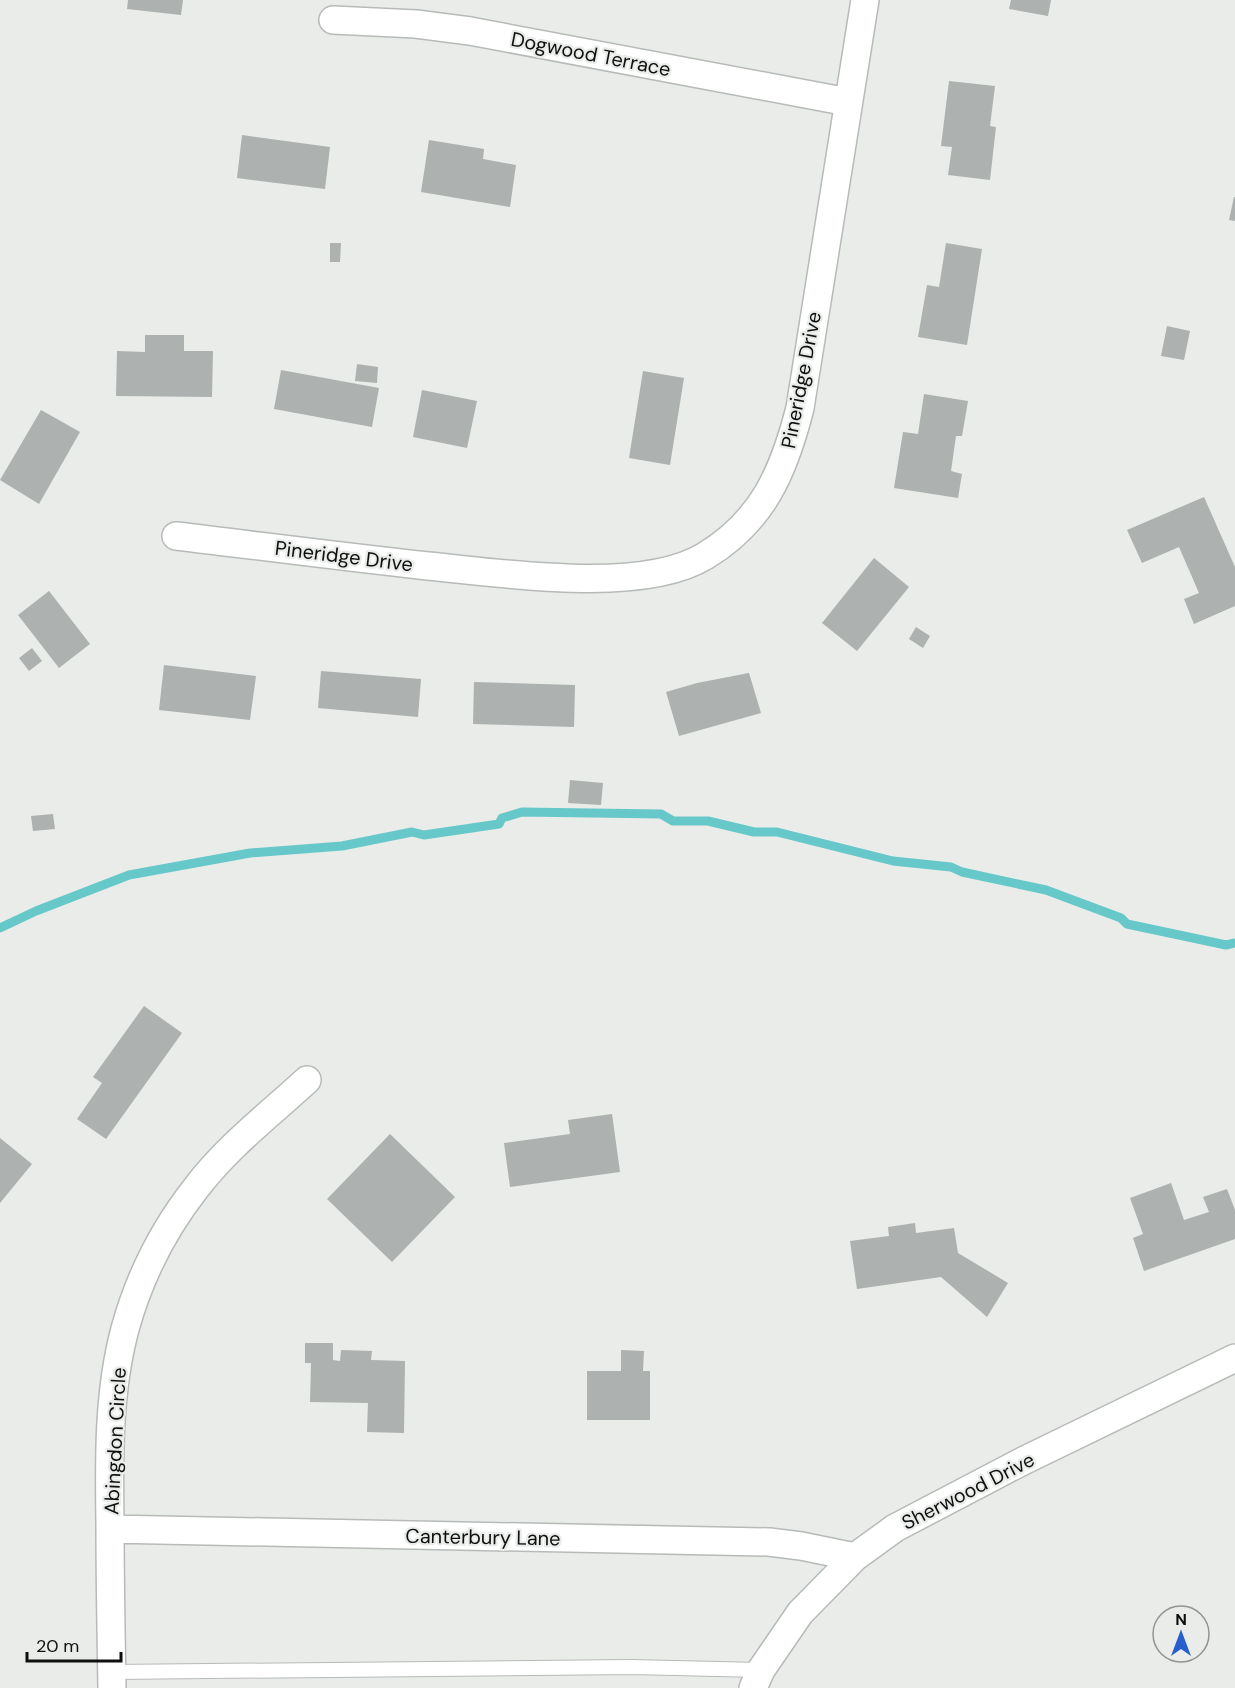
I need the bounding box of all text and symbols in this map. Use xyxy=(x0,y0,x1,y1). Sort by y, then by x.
street label: Dogwood Terrace xyxy=(509,26,673,82)
street label: Pineridge Drive xyxy=(775,309,827,451)
street label: Pineridge Drive xyxy=(274,535,414,577)
street label: Abingdon Circle xyxy=(98,1367,132,1515)
street label: Sherwood Drive xyxy=(897,1446,1039,1536)
street label: Canterbury Lane xyxy=(405,1523,561,1551)
north arrow xyxy=(1151,1604,1211,1664)
text: N xyxy=(1175,1609,1187,1630)
scale bar xyxy=(27,1625,122,1663)
text: 20 m xyxy=(36,1634,79,1658)

